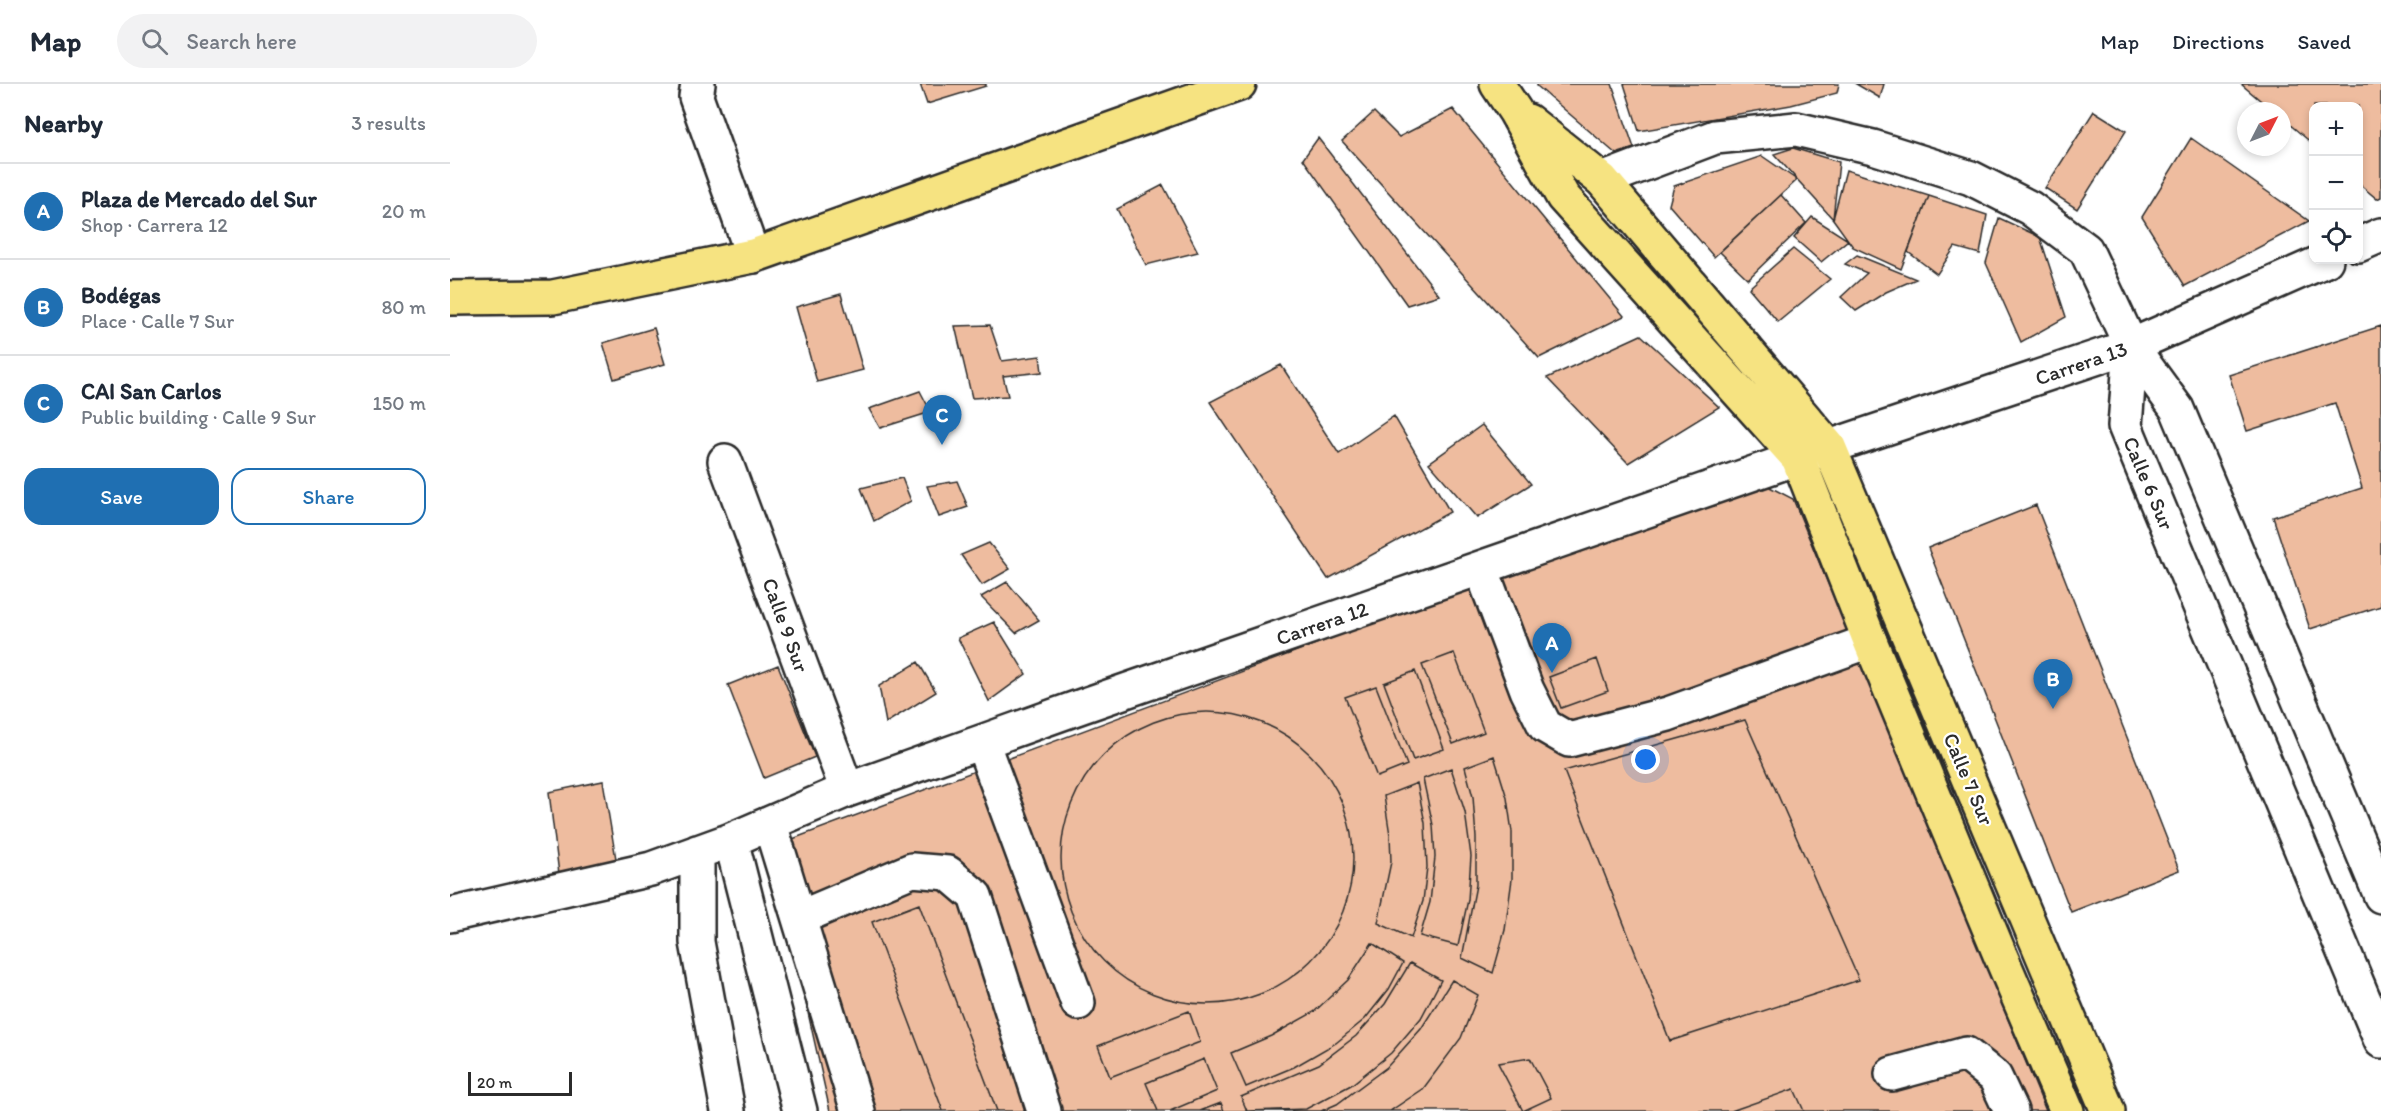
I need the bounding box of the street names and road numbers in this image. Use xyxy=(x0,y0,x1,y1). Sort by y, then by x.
street label: Carrera 13 xyxy=(2032,336,2130,390)
street label: Calle 6 Sur xyxy=(2118,433,2180,534)
street label: Calle 9 Sur xyxy=(757,574,815,676)
street label: Carrera 12 xyxy=(1273,596,1371,650)
street label: Calle 7 Sur xyxy=(1938,729,2000,830)

